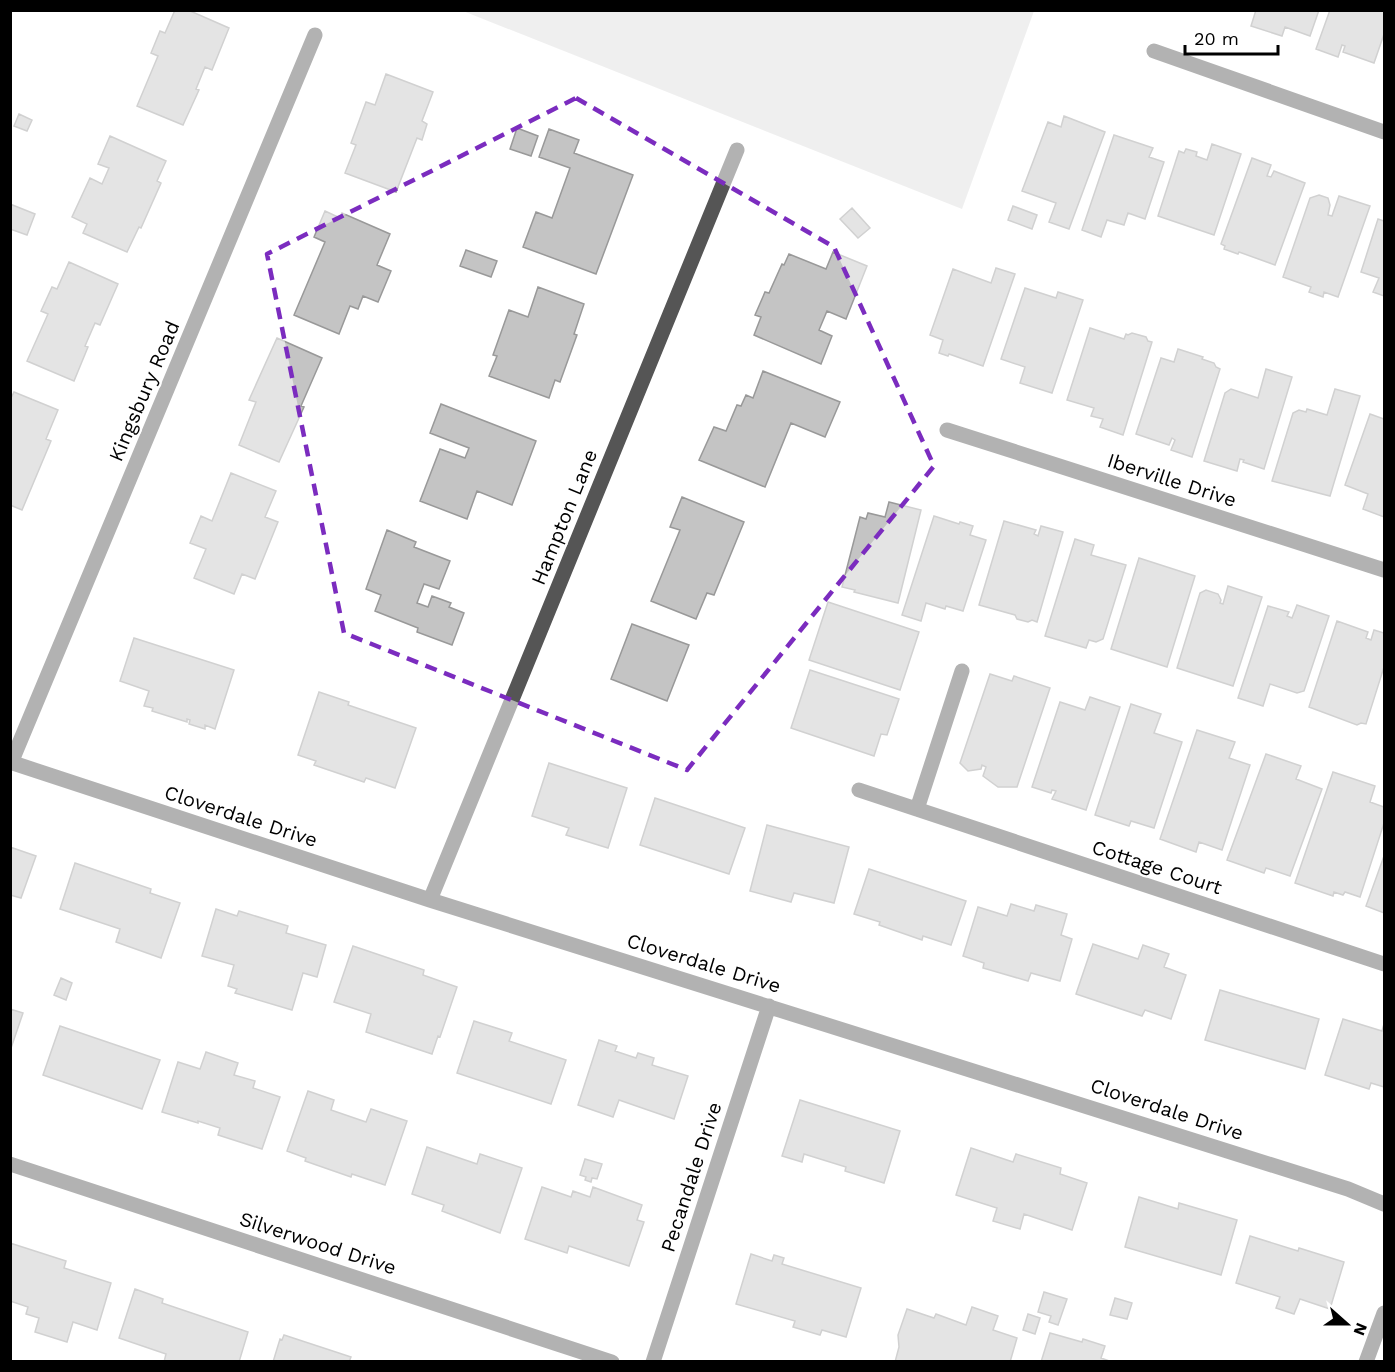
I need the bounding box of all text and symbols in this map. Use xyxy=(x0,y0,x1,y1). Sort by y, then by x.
scale bar xyxy=(1185,18,1278,56)
text: 20 m xyxy=(1194,28,1239,49)
street label: Kingsbury Road xyxy=(104,317,184,465)
street label: Hampton Lane xyxy=(526,446,602,588)
street label: Iberville Drive xyxy=(1105,448,1239,512)
street label: Cloverdale Drive xyxy=(161,780,321,852)
street label: Cottage Court xyxy=(1089,835,1226,900)
street label: Cloverdale Drive xyxy=(624,928,784,998)
street label: Cloverdale Drive xyxy=(1087,1073,1247,1145)
street label: Pecandale Drive xyxy=(655,1099,727,1255)
street label: Silverwood Drive xyxy=(237,1206,399,1280)
north arrow xyxy=(1317,1294,1377,1354)
text: N xyxy=(1350,1320,1372,1338)

